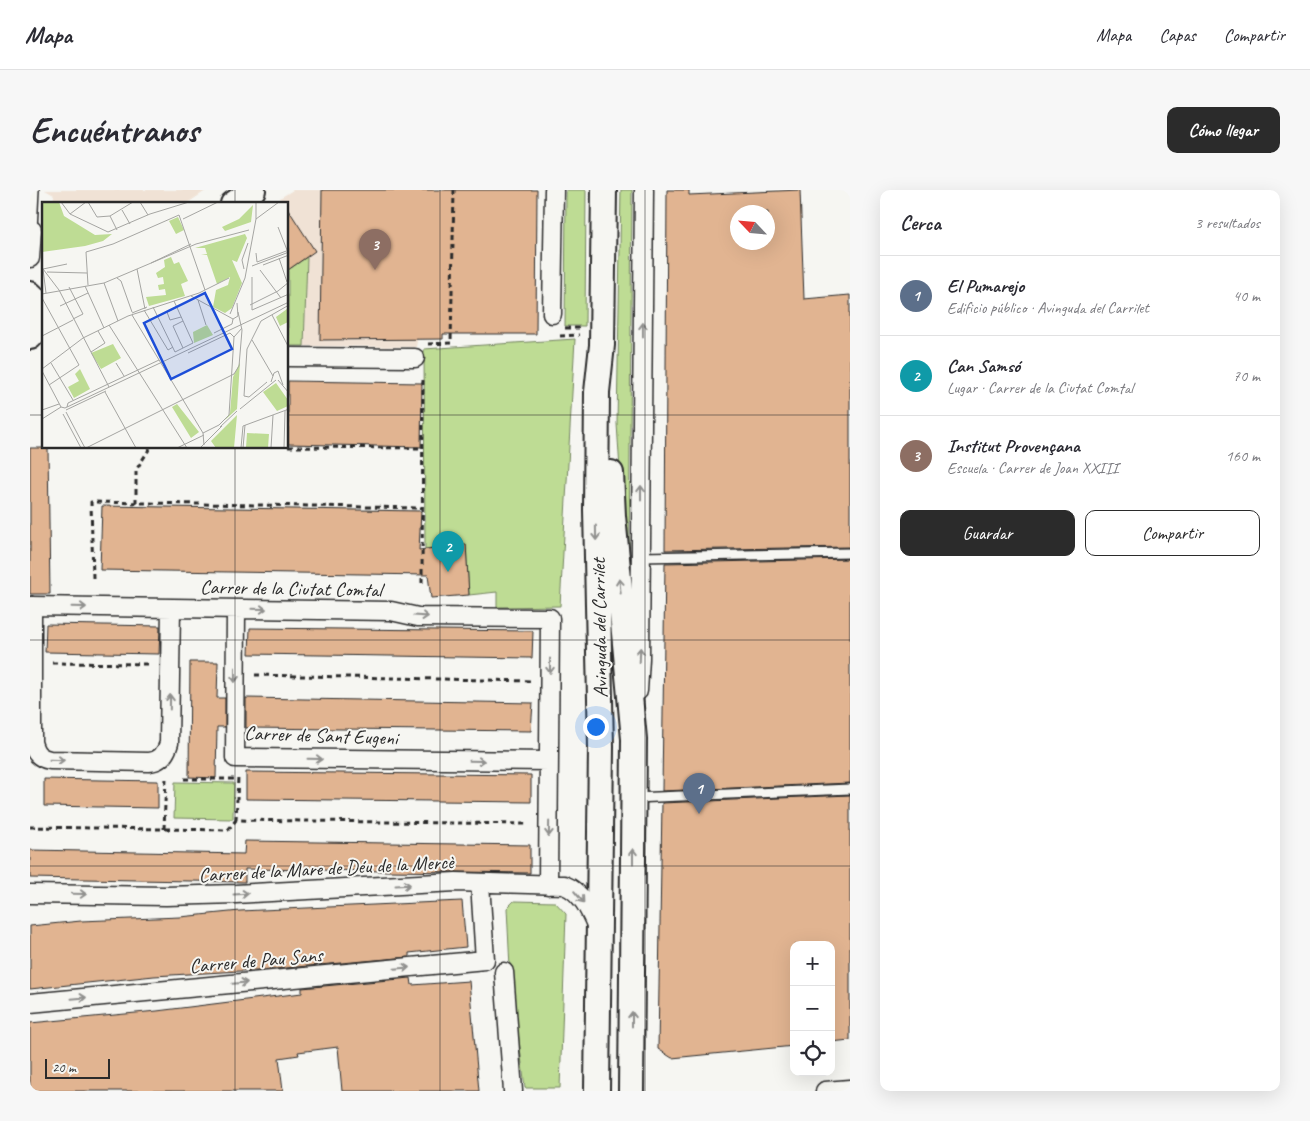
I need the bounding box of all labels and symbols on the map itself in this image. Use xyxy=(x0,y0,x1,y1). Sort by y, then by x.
inset map xyxy=(42,202,289,449)
north arrow xyxy=(730,205,775,250)
pin: 3 xyxy=(359,229,391,270)
one-way arrow xyxy=(638,323,648,339)
one-way arrow xyxy=(637,485,646,501)
one-way arrow xyxy=(592,525,601,541)
pin: 2 xyxy=(432,531,464,572)
street label: Avinguda del Carrilet xyxy=(586,556,613,698)
street label: Carrer de la Ciutat Comtal xyxy=(200,574,386,603)
one-way arrow xyxy=(615,578,624,594)
one-way arrow xyxy=(70,602,86,611)
one-way arrow xyxy=(250,604,266,614)
one-way arrow xyxy=(412,612,428,621)
one-way arrow xyxy=(635,648,645,664)
one-way arrow xyxy=(545,658,555,674)
one-way arrow xyxy=(230,666,240,683)
one-way arrow xyxy=(165,695,174,711)
your location xyxy=(583,714,609,740)
street label: Carrer de Sant Eugeni xyxy=(244,720,400,751)
one-way arrow xyxy=(306,754,323,764)
one-way arrow xyxy=(49,755,65,765)
one-way arrow xyxy=(469,756,485,766)
pin: 1 xyxy=(683,773,715,814)
one-way arrow xyxy=(544,820,554,837)
one-way arrow xyxy=(628,848,638,864)
street label: Carrer de la Mare de Déu de la Mercè xyxy=(198,849,456,888)
one-way arrow xyxy=(395,881,411,890)
one-way arrow xyxy=(70,889,86,899)
one-way arrow xyxy=(233,890,249,899)
one-way arrow xyxy=(573,890,585,903)
street label: Carrer de Pau Sans xyxy=(188,942,326,979)
one-way arrow xyxy=(394,963,410,972)
one-way arrow xyxy=(232,978,248,988)
one-way arrow xyxy=(70,993,86,1003)
one-way arrow xyxy=(627,1011,637,1027)
scale bar xyxy=(45,1056,110,1079)

